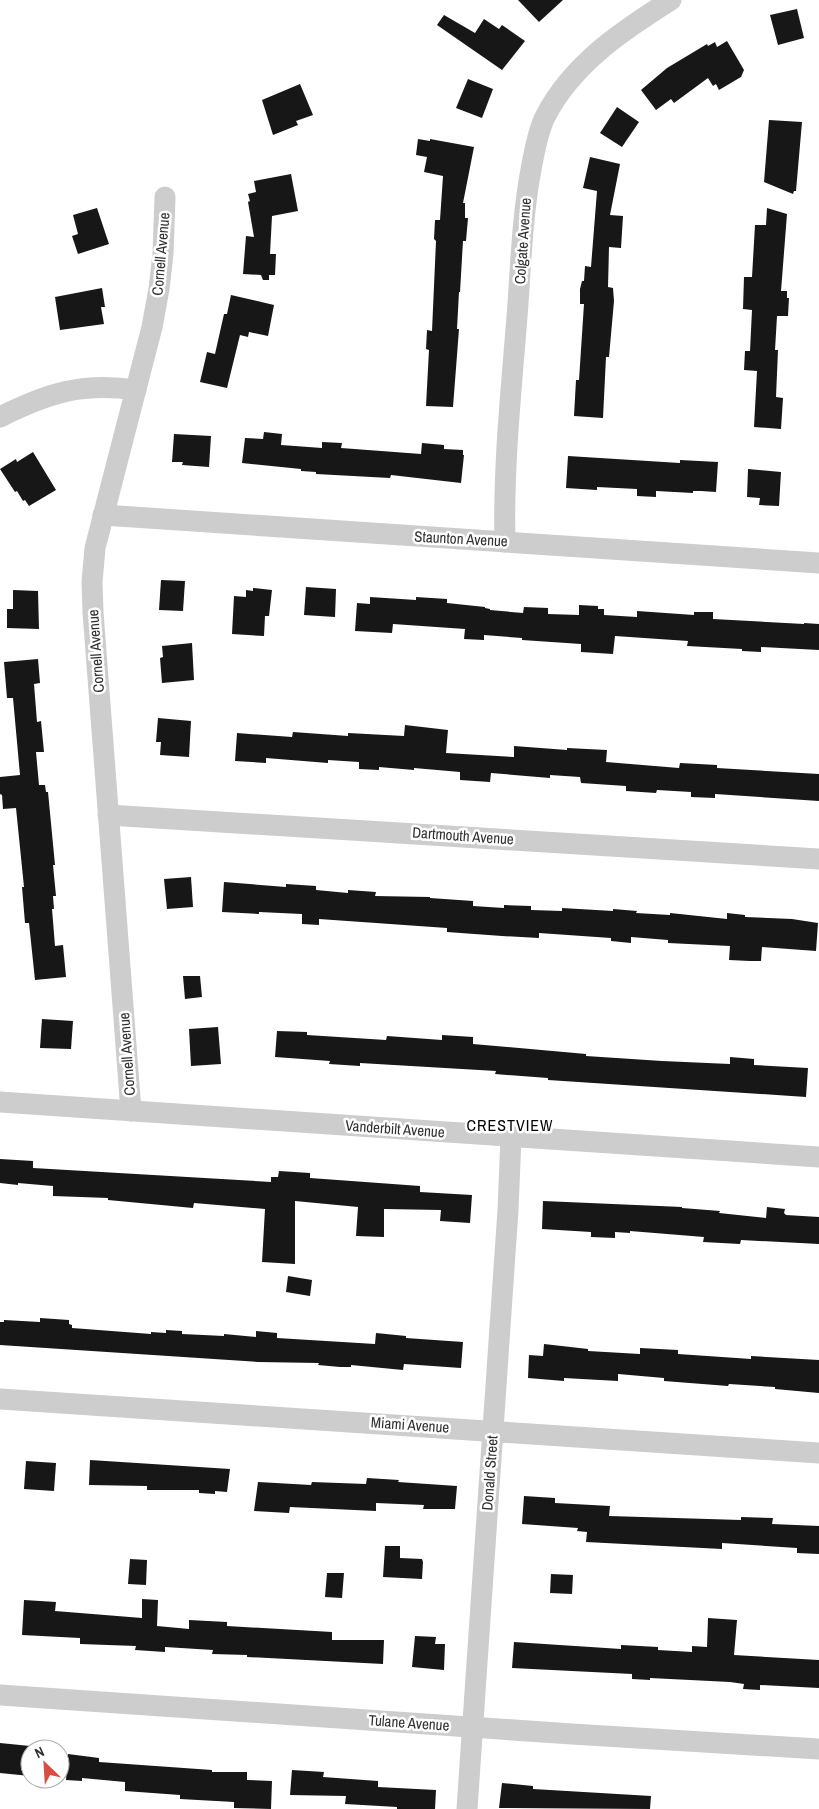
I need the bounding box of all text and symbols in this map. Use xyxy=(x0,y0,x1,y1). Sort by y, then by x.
street label: Colgate Avenue xyxy=(509,197,536,285)
street label: Cornell Avenue xyxy=(146,211,175,296)
street label: Staunton Avenue xyxy=(414,526,508,551)
street label: Cornell Avenue xyxy=(82,609,109,693)
street label: Dartmouth Avenue xyxy=(412,821,515,850)
street label: Cornell Avenue xyxy=(113,1012,140,1096)
district label: CRESTVIEW xyxy=(466,1114,554,1136)
street label: Vanderbilt Avenue xyxy=(345,1115,446,1142)
street label: Miami Avenue xyxy=(370,1411,450,1438)
street label: Donald Street xyxy=(476,1434,503,1511)
street label: Tulane Avenue xyxy=(368,1709,450,1736)
north arrow xyxy=(20,1739,70,1789)
text: N xyxy=(32,1742,47,1762)

